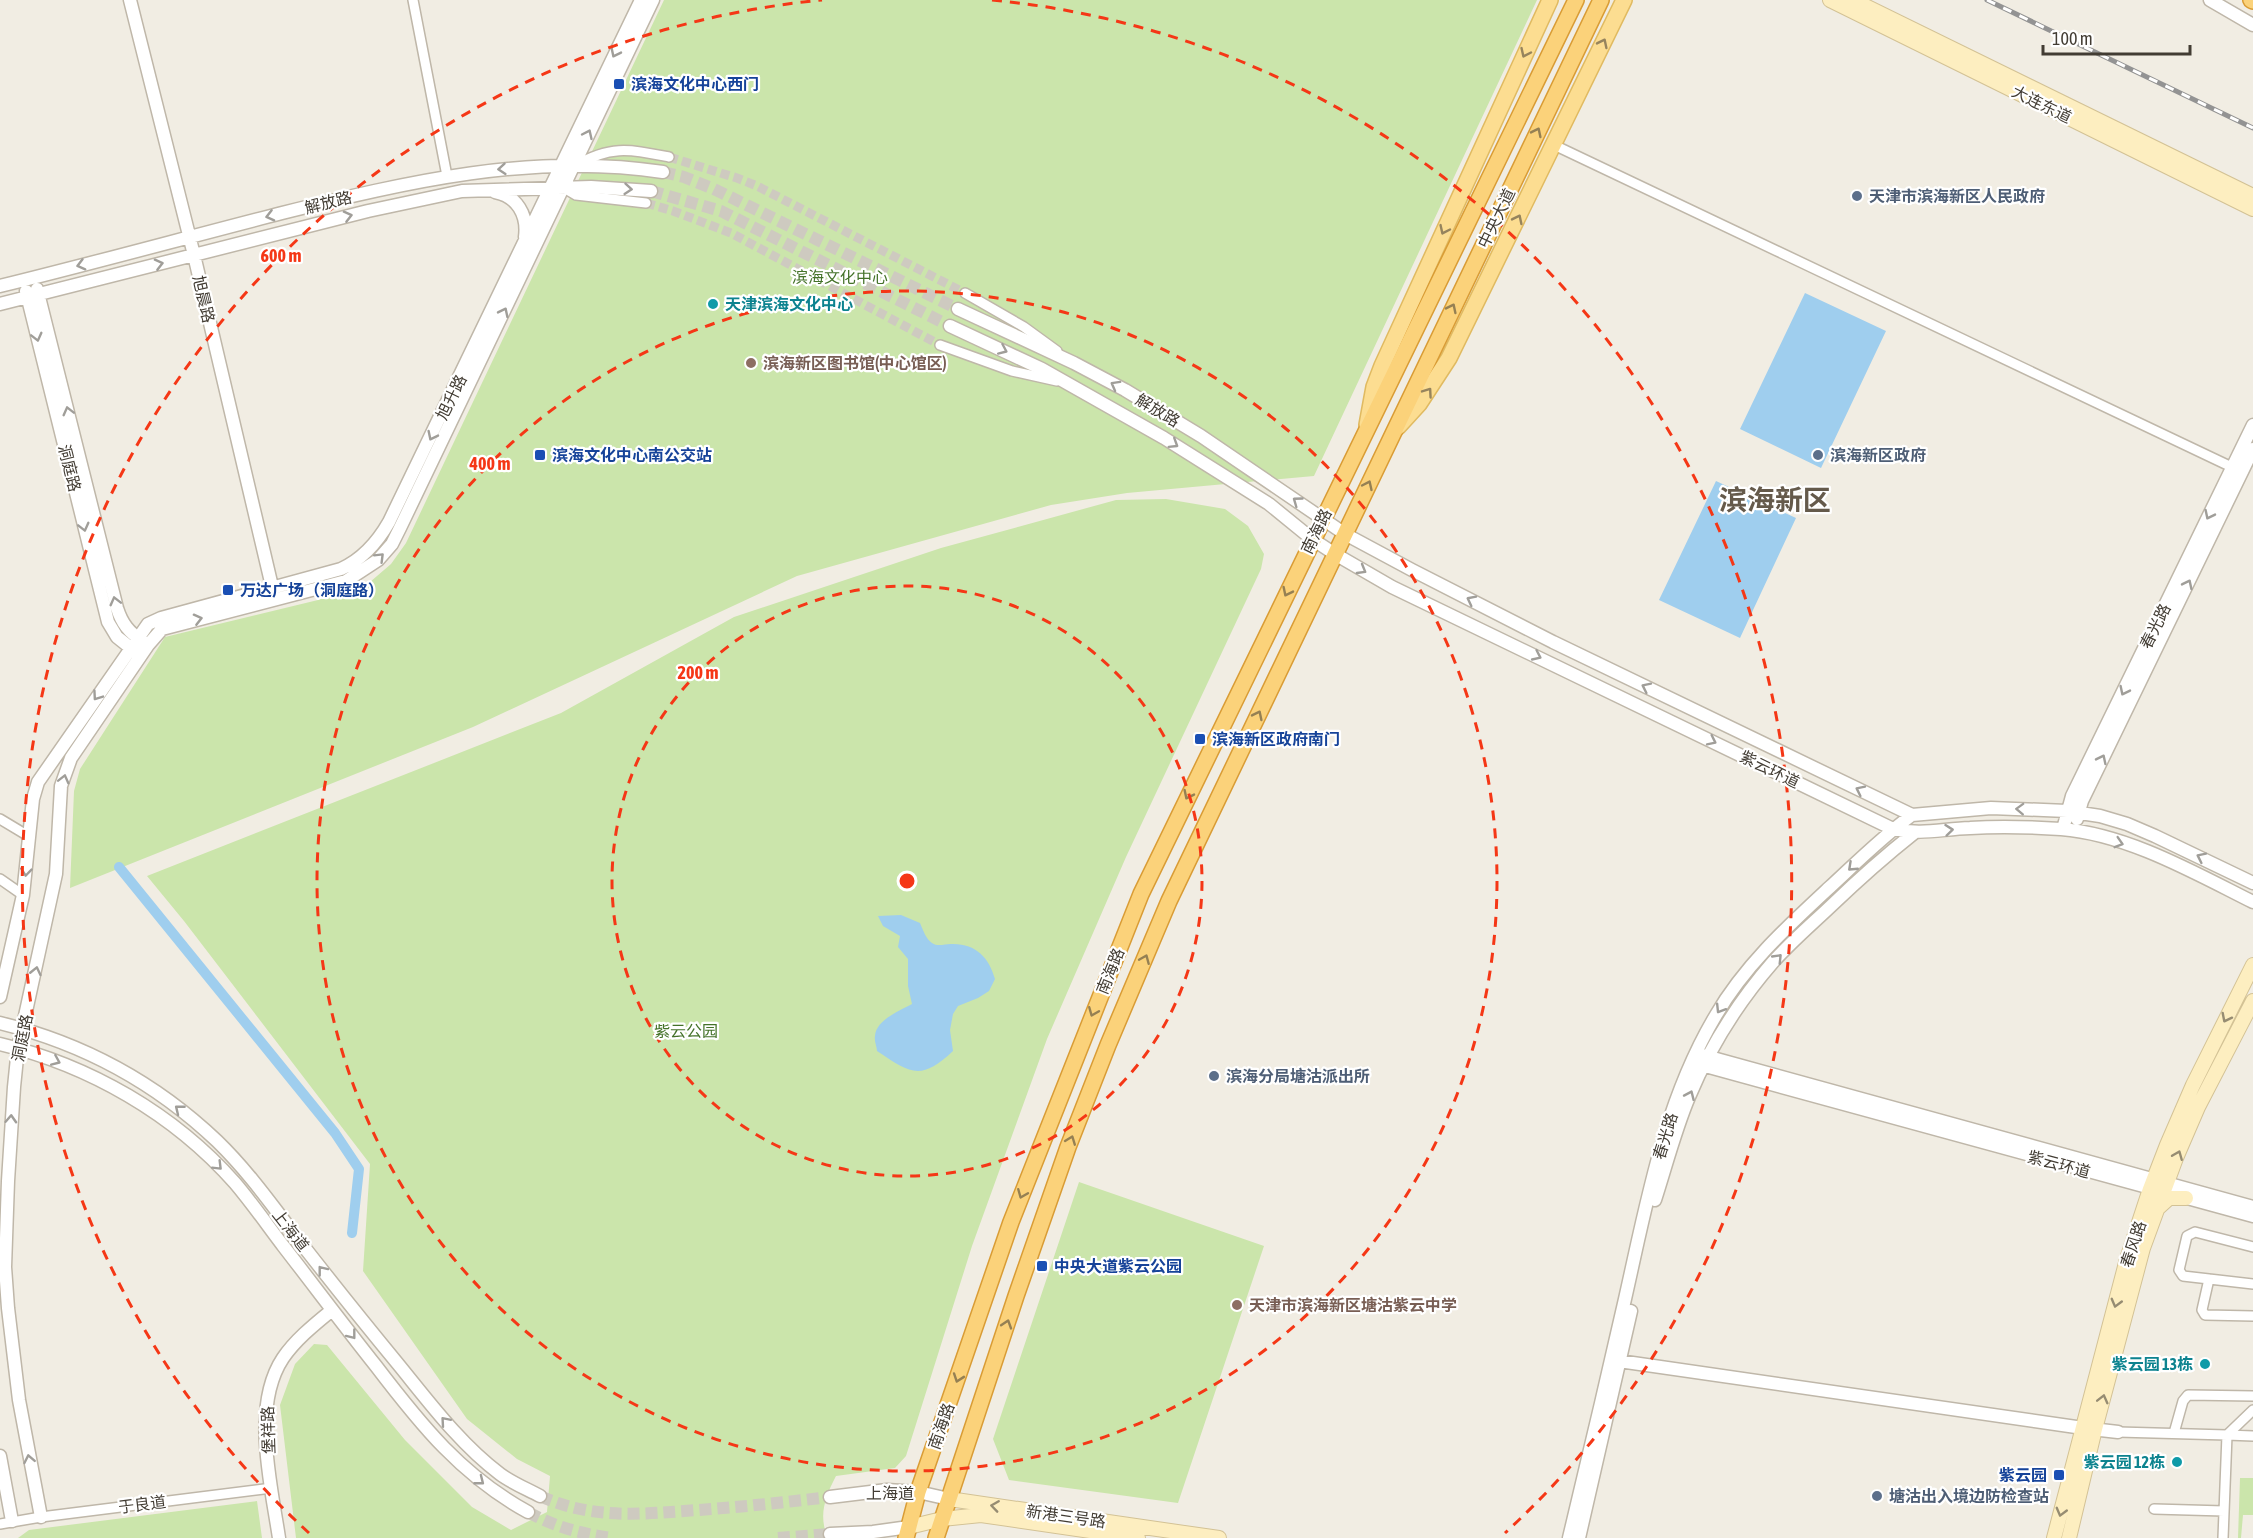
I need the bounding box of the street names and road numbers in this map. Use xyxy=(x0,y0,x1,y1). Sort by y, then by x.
street label: 大连东道 xyxy=(2009,82,2075,126)
street label: 中央大道 xyxy=(1474,185,1518,251)
street label: 解放路 xyxy=(303,187,353,217)
street label: 旭晨路 xyxy=(190,274,218,324)
street label: 旭升路 xyxy=(432,371,470,423)
street label: 解放路 xyxy=(1133,390,1183,430)
street label: 洞庭路 xyxy=(55,443,85,493)
street label: 南海路 xyxy=(1297,505,1335,557)
street label: 春光路 xyxy=(2136,600,2174,652)
street label: 紫云环道 xyxy=(1737,747,1803,791)
street label: 南海路 xyxy=(1093,945,1127,997)
street label: 洞庭路 xyxy=(9,1013,35,1063)
street label: 春光路 xyxy=(1649,1110,1681,1162)
street label: 紫云环道 xyxy=(2026,1147,2092,1181)
street label: 上海道 xyxy=(269,1206,313,1254)
street label: 春风路 xyxy=(2117,1218,2149,1270)
street label: 南海路 xyxy=(925,1400,957,1452)
street label: 堡祥路 xyxy=(258,1406,278,1454)
street label: 上海道 xyxy=(866,1484,914,1502)
street label: 于良道 xyxy=(117,1492,167,1516)
street label: 新港三号路 xyxy=(1025,1502,1107,1530)

